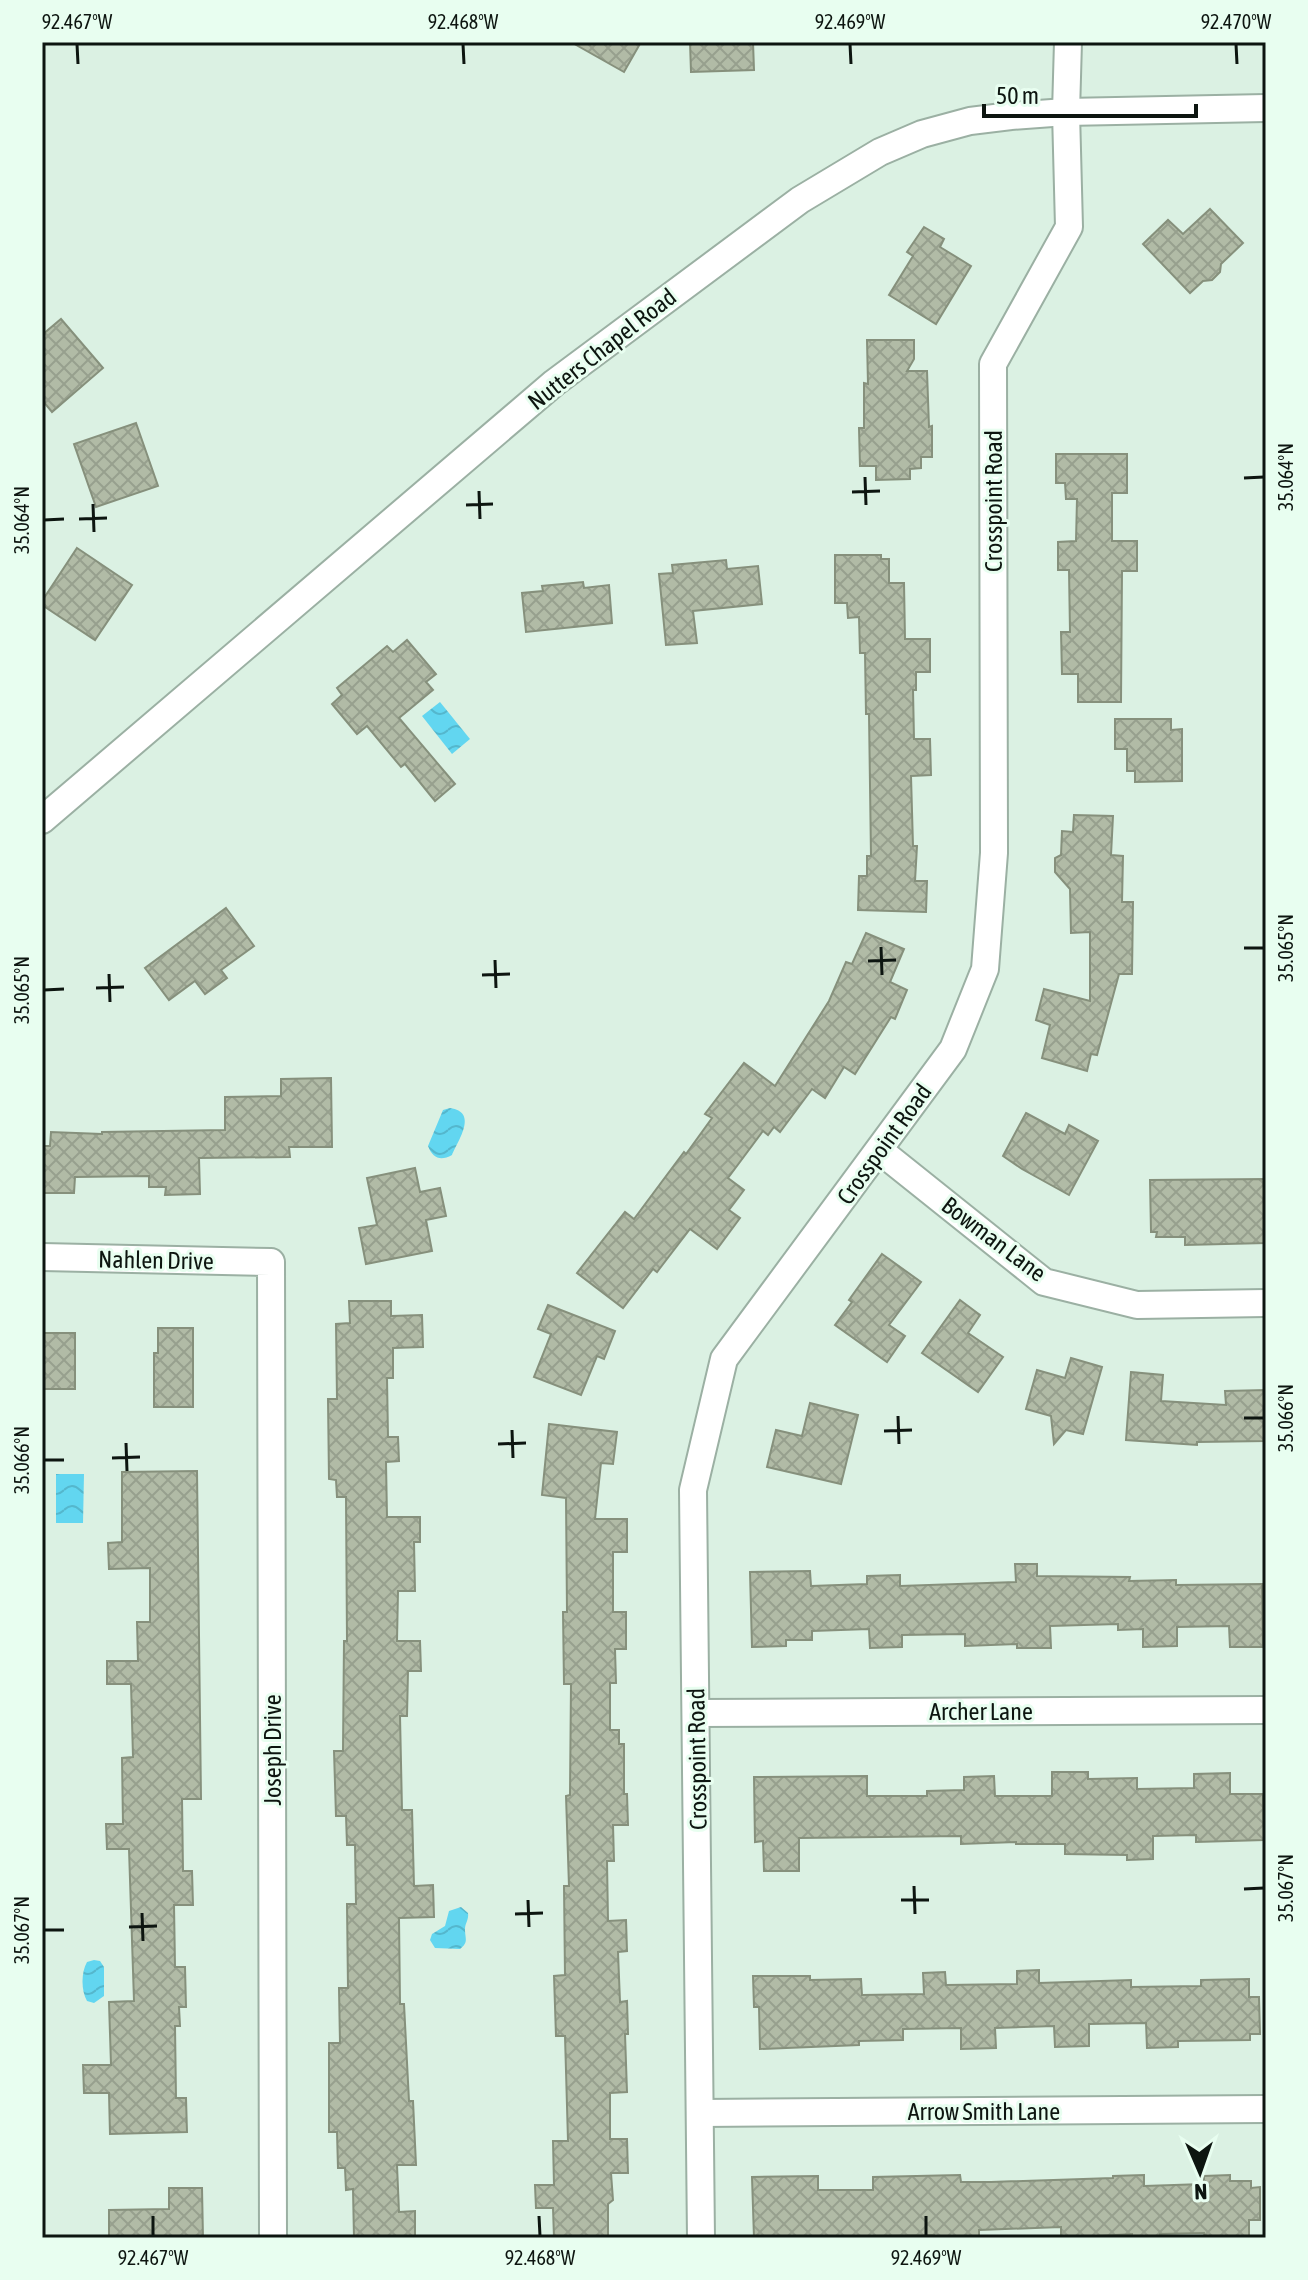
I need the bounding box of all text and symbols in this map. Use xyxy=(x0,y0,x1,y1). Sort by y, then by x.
text: 92.467°W xyxy=(42,10,113,33)
text: 92.468°W xyxy=(428,10,499,33)
text: 92.469°W xyxy=(815,10,886,33)
text: 92.470°W xyxy=(1201,10,1272,33)
scale bar xyxy=(984,68,1196,118)
text: 50 m xyxy=(996,82,1039,109)
street label: Nutters Chapel Road xyxy=(523,283,681,415)
street label: Crosspoint Road xyxy=(980,430,1007,572)
text: 35.064°N xyxy=(1274,443,1297,511)
text: 35.064°N xyxy=(10,486,33,554)
text: 35.065°N xyxy=(1274,914,1297,982)
text: 35.065°N xyxy=(10,956,33,1024)
street label: Crosspoint Road xyxy=(831,1079,937,1209)
street label: Bowman Lane xyxy=(937,1191,1051,1287)
street label: Nahlen Drive xyxy=(98,1245,214,1275)
text: 35.066°N xyxy=(1274,1384,1297,1452)
text: 35.066°N xyxy=(10,1426,33,1494)
street label: Crosspoint Road xyxy=(682,1688,712,1830)
street label: Joseph Drive xyxy=(259,1694,286,1806)
street label: Archer Lane xyxy=(929,1698,1033,1725)
text: 35.067°N xyxy=(1274,1854,1297,1922)
text: 35.067°N xyxy=(10,1896,33,1964)
street label: Arrow Smith Lane xyxy=(908,2098,1060,2125)
north arrow xyxy=(1160,2132,1240,2212)
text: N xyxy=(1194,2179,1208,2205)
text: 92.467°W xyxy=(118,2246,189,2269)
text: 92.468°W xyxy=(505,2246,576,2269)
text: 92.469°W xyxy=(891,2246,962,2269)

